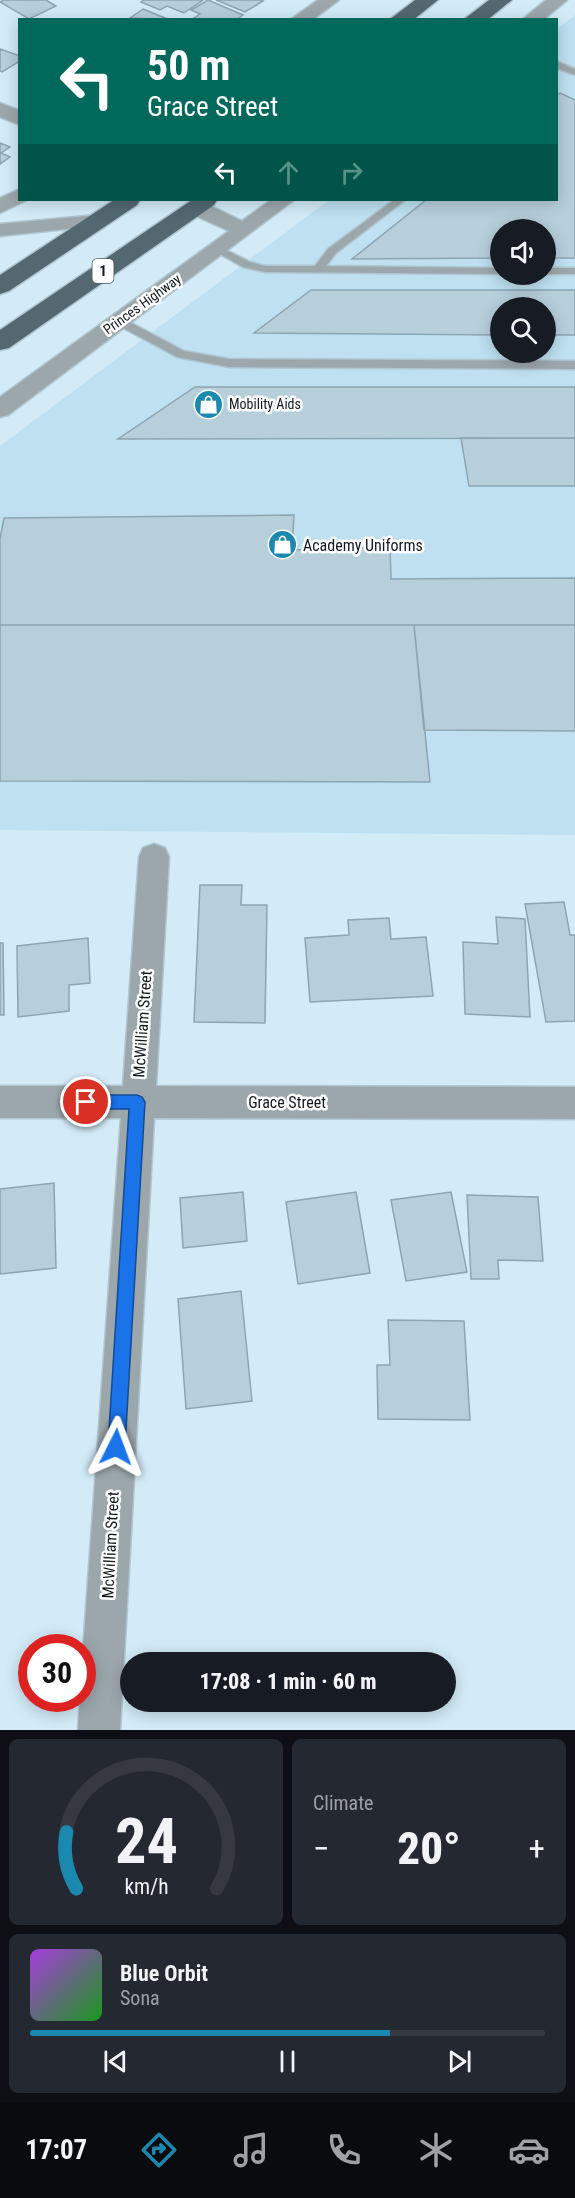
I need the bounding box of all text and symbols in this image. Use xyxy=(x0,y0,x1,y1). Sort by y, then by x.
text: 50 m xyxy=(147,41,230,90)
icon: left xyxy=(48,42,126,120)
text: Grace Street xyxy=(147,91,278,123)
icon: left xyxy=(209,156,242,189)
icon: ahead xyxy=(272,156,305,189)
icon: right xyxy=(335,156,368,189)
map controls xyxy=(490,219,556,363)
button: sound xyxy=(490,219,556,285)
road number: 1 xyxy=(92,259,114,283)
street label: Princes Highway xyxy=(100,270,184,337)
button: search xyxy=(490,297,556,363)
shop icon: Mobility Aids xyxy=(192,388,224,420)
place label: Mobility Aids xyxy=(229,396,301,412)
shop icon: Academy Uniforms xyxy=(266,529,298,561)
place label: Academy Uniforms xyxy=(303,536,423,555)
street label: McWilliam Street xyxy=(129,970,156,1078)
pin xyxy=(60,1076,111,1127)
icon: arrive xyxy=(69,1085,102,1118)
street label: Grace Street xyxy=(248,1093,326,1112)
position arrow xyxy=(84,1415,148,1479)
street label: McWilliam Street xyxy=(98,1491,123,1599)
speed limit sign: 30 xyxy=(18,1634,96,1712)
text: 17:08 · 1 min · 60 m xyxy=(200,1669,376,1694)
text: Climate xyxy=(313,1791,373,1815)
text: 24 xyxy=(114,1805,178,1878)
text: 20° xyxy=(397,1822,461,1875)
text: − xyxy=(313,1829,330,1868)
text: + xyxy=(529,1829,545,1868)
text: km/h xyxy=(124,1874,168,1899)
text: Blue Orbit xyxy=(120,1961,208,1986)
text: Sona xyxy=(120,1986,160,2010)
icon: previous xyxy=(99,2045,132,2078)
icon: pause xyxy=(271,2045,304,2078)
icon: next xyxy=(443,2045,476,2078)
icon: directions xyxy=(138,2129,180,2171)
icon: music xyxy=(230,2129,272,2171)
icon: phone xyxy=(323,2129,365,2171)
icon: climate xyxy=(415,2129,457,2171)
icon: car xyxy=(508,2129,550,2171)
text: 17:07 xyxy=(25,2134,87,2166)

